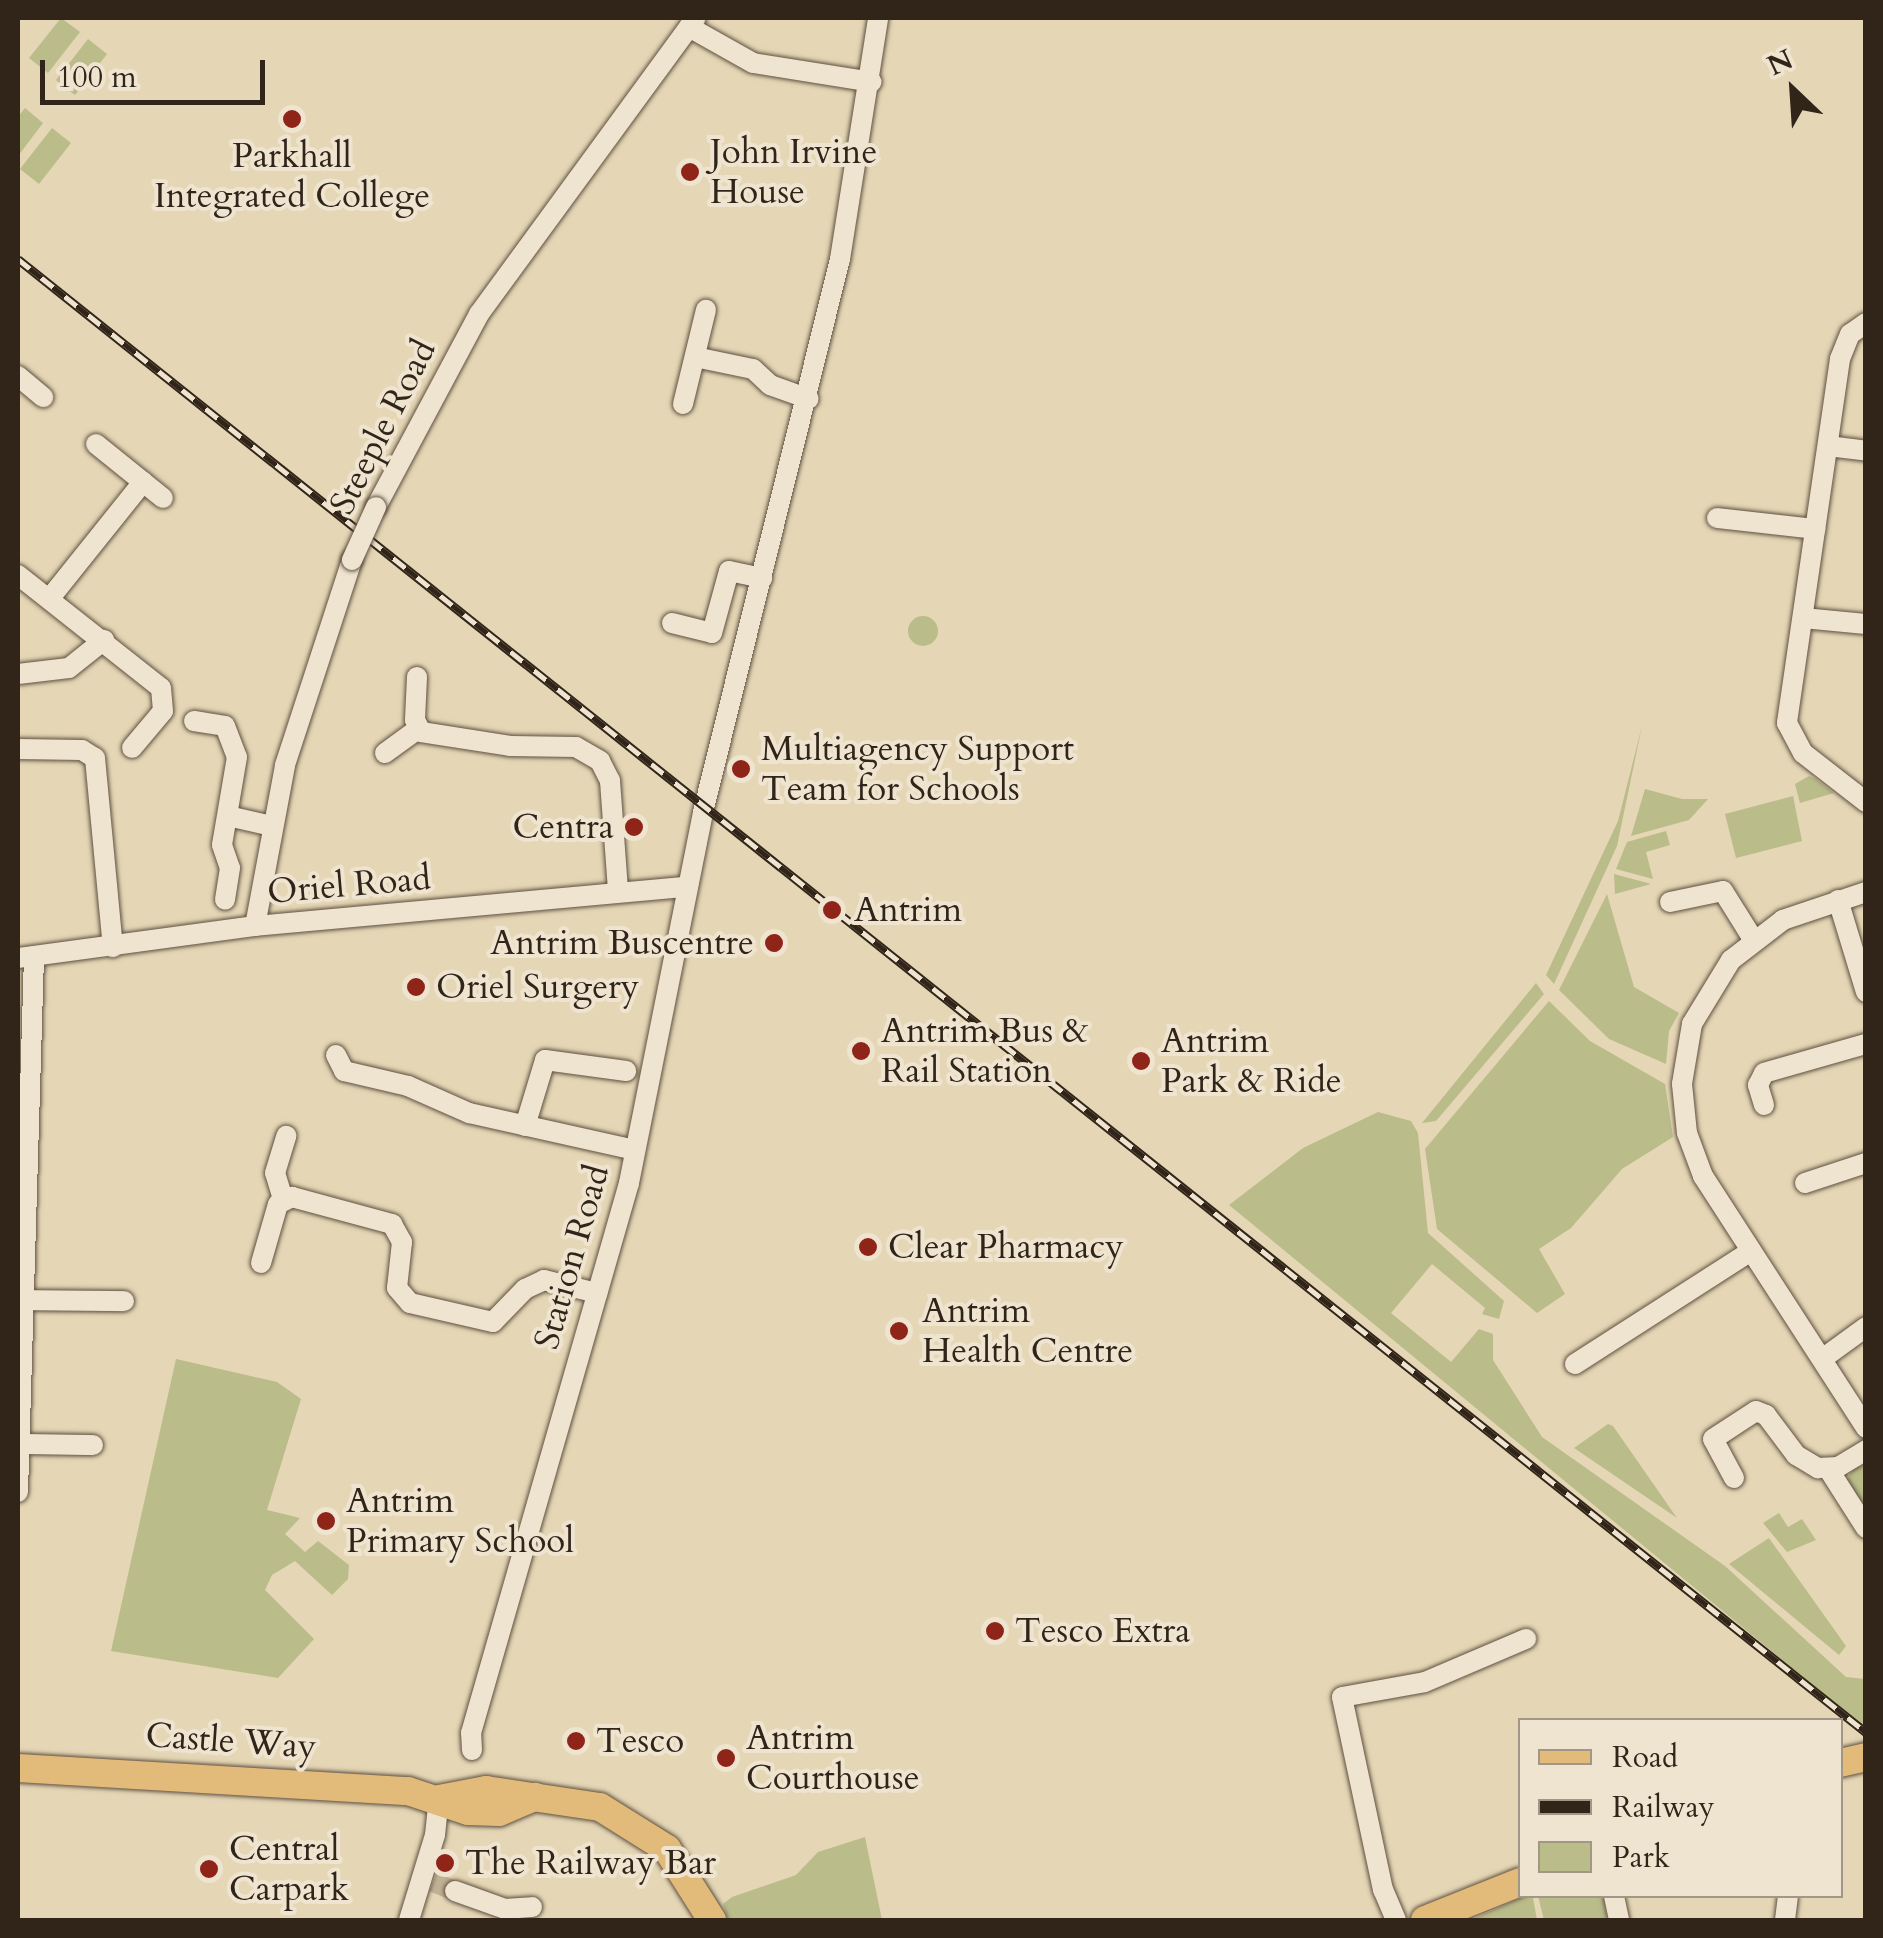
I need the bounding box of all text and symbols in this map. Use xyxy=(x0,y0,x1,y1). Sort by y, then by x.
scale bar xyxy=(45,40,270,102)
north arrow xyxy=(1743,40,1843,140)
text: N xyxy=(1761,40,1799,85)
text: 100 m xyxy=(57,57,137,98)
marker: Parkhall Integrated College xyxy=(281,108,303,130)
place label: John Irvine House xyxy=(710,131,877,213)
place label: Parkhall Integrated College xyxy=(154,135,430,217)
marker: John Irvine House xyxy=(679,161,701,183)
street label: Steeple Road xyxy=(321,333,445,521)
place label: Multiagency Support Team for Schools xyxy=(761,728,1074,810)
marker: Multiagency Support Team for Schools xyxy=(730,758,752,780)
place label: Centra xyxy=(513,806,614,848)
marker: Centra xyxy=(623,816,645,838)
street label: Oriel Road xyxy=(265,857,433,913)
place label: Antrim xyxy=(854,889,962,931)
marker: Antrim xyxy=(819,897,845,923)
place label: Antrim Buscentre xyxy=(490,922,754,964)
marker: Antrim Buscentre xyxy=(763,932,785,954)
place label: Oriel Surgery xyxy=(436,966,639,1008)
marker: Oriel Surgery xyxy=(405,976,427,998)
place label: Antrim Bus & Rail Station xyxy=(881,1010,1089,1092)
place label: Antrim Park & Ride xyxy=(1161,1020,1342,1102)
marker: Antrim Bus & Rail Station xyxy=(850,1040,872,1062)
marker: Antrim Park & Ride xyxy=(1130,1050,1152,1072)
street label: Station Road xyxy=(526,1160,618,1354)
place label: Clear Pharmacy xyxy=(888,1226,1124,1268)
marker: Clear Pharmacy xyxy=(857,1236,879,1258)
place label: Antrim Health Centre xyxy=(922,1290,1133,1372)
marker: Antrim Health Centre xyxy=(886,1318,912,1344)
place label: Antrim Primary School xyxy=(346,1480,574,1562)
marker: Antrim Primary School xyxy=(315,1510,337,1532)
place label: Tesco Extra xyxy=(1015,1610,1190,1652)
marker: Tesco Extra xyxy=(984,1620,1006,1642)
street label: Castle Way xyxy=(144,1714,318,1768)
place label: Antrim Courthouse xyxy=(746,1717,920,1799)
legend xyxy=(1518,1718,1843,1898)
place label: Tesco xyxy=(596,1720,684,1762)
marker: Tesco xyxy=(565,1730,587,1752)
text: Road xyxy=(1612,1737,1678,1778)
marker: Antrim Courthouse xyxy=(715,1747,737,1769)
text: Railway xyxy=(1612,1787,1715,1828)
place label: Central Carpark xyxy=(229,1828,349,1910)
text: Park xyxy=(1612,1837,1670,1878)
place label: The Railway Bar xyxy=(465,1842,716,1884)
marker: The Railway Bar xyxy=(434,1852,456,1874)
marker: Central Carpark xyxy=(198,1858,220,1880)

